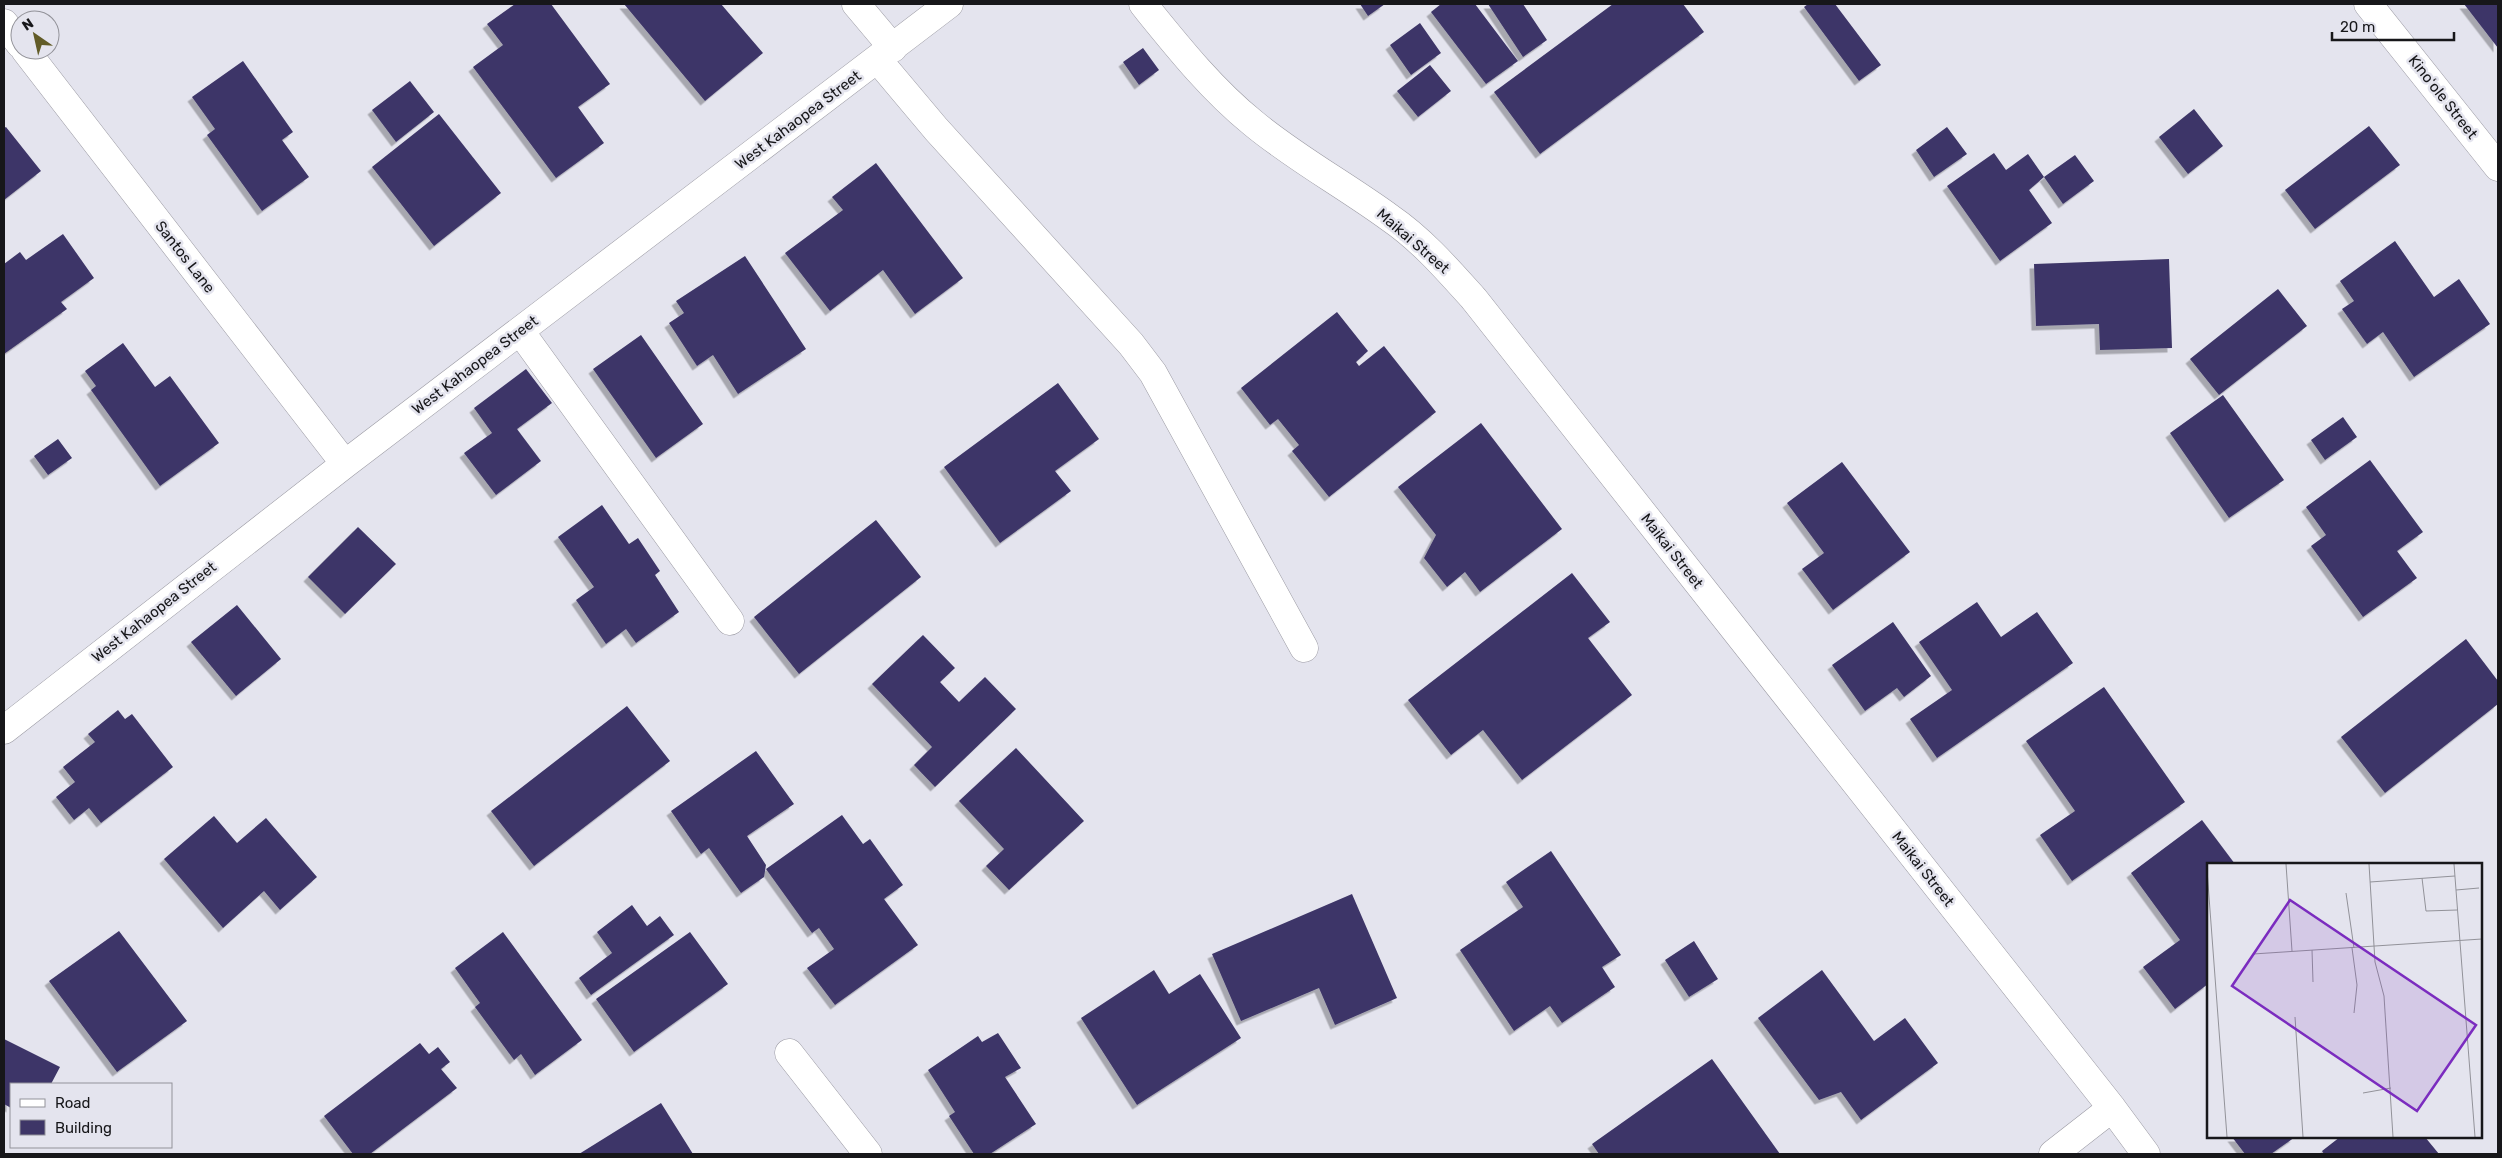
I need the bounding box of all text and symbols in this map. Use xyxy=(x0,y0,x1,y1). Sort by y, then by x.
north arrow xyxy=(10,10,60,60)
scale bar xyxy=(2332,10,2454,42)
text: N xyxy=(19,15,37,35)
text: 20 m xyxy=(2340,18,2375,36)
street label: Kinoʻole Street xyxy=(2405,52,2481,143)
street label: West Kahaopea Street xyxy=(731,67,865,173)
street label: Maikai Street xyxy=(1373,205,1453,278)
street label: Santos Lane xyxy=(151,217,219,297)
street label: West Kahaopea Street xyxy=(408,312,542,418)
street label: Maikai Street xyxy=(1637,510,1707,592)
street label: West Kahaopea Street xyxy=(88,558,220,666)
street label: Maikai Street xyxy=(1888,828,1958,910)
inset map xyxy=(2207,863,2482,1138)
legend xyxy=(10,1083,172,1148)
text: Road xyxy=(55,1094,91,1112)
text: Building xyxy=(55,1119,112,1137)

